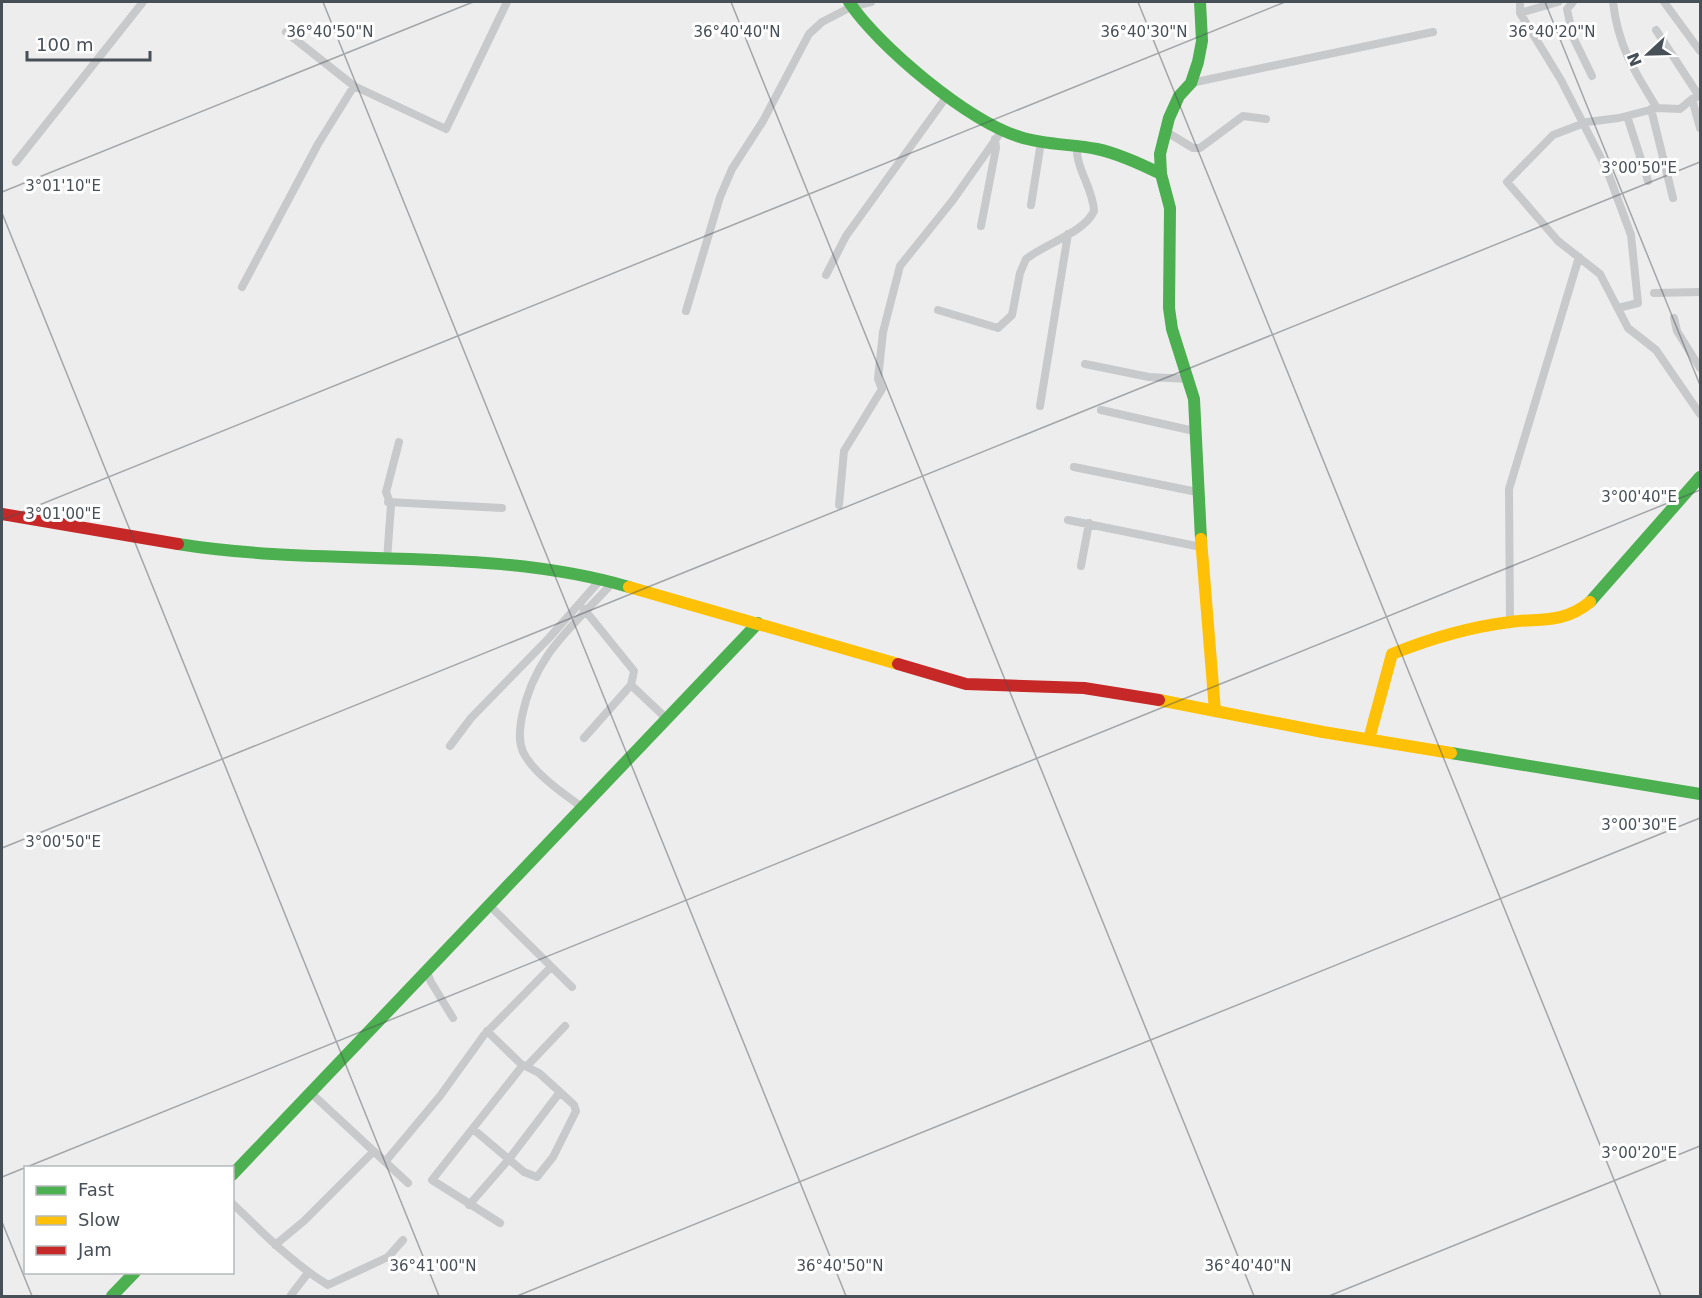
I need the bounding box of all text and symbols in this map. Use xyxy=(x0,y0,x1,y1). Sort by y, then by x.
text: 36°40'50"N xyxy=(286,23,374,41)
text: 36°40'40"N xyxy=(693,23,781,41)
text: 36°40'30"N xyxy=(1100,23,1188,41)
text: 36°40'20"N xyxy=(1508,23,1596,41)
scale bar xyxy=(27,24,150,62)
north arrow xyxy=(1618,24,1678,84)
text: 100 m xyxy=(36,34,94,55)
text: N xyxy=(1623,50,1646,69)
text: 3°00'50"E xyxy=(1601,159,1677,177)
text: 3°01'10"E xyxy=(25,177,101,195)
text: 3°00'40"E xyxy=(1601,488,1677,506)
text: 3°01'00"E xyxy=(25,505,101,523)
text: 3°00'30"E xyxy=(1601,816,1677,834)
text: 3°00'50"E xyxy=(25,833,101,851)
text: 3°00'20"E xyxy=(1601,1144,1677,1162)
legend xyxy=(24,1166,234,1274)
text: Fast xyxy=(78,1179,114,1200)
text: Slow xyxy=(78,1209,120,1230)
text: Jam xyxy=(77,1239,112,1260)
text: 36°41'00"N xyxy=(389,1257,477,1275)
text: 36°40'50"N xyxy=(796,1257,884,1275)
text: 36°40'40"N xyxy=(1204,1257,1292,1275)

